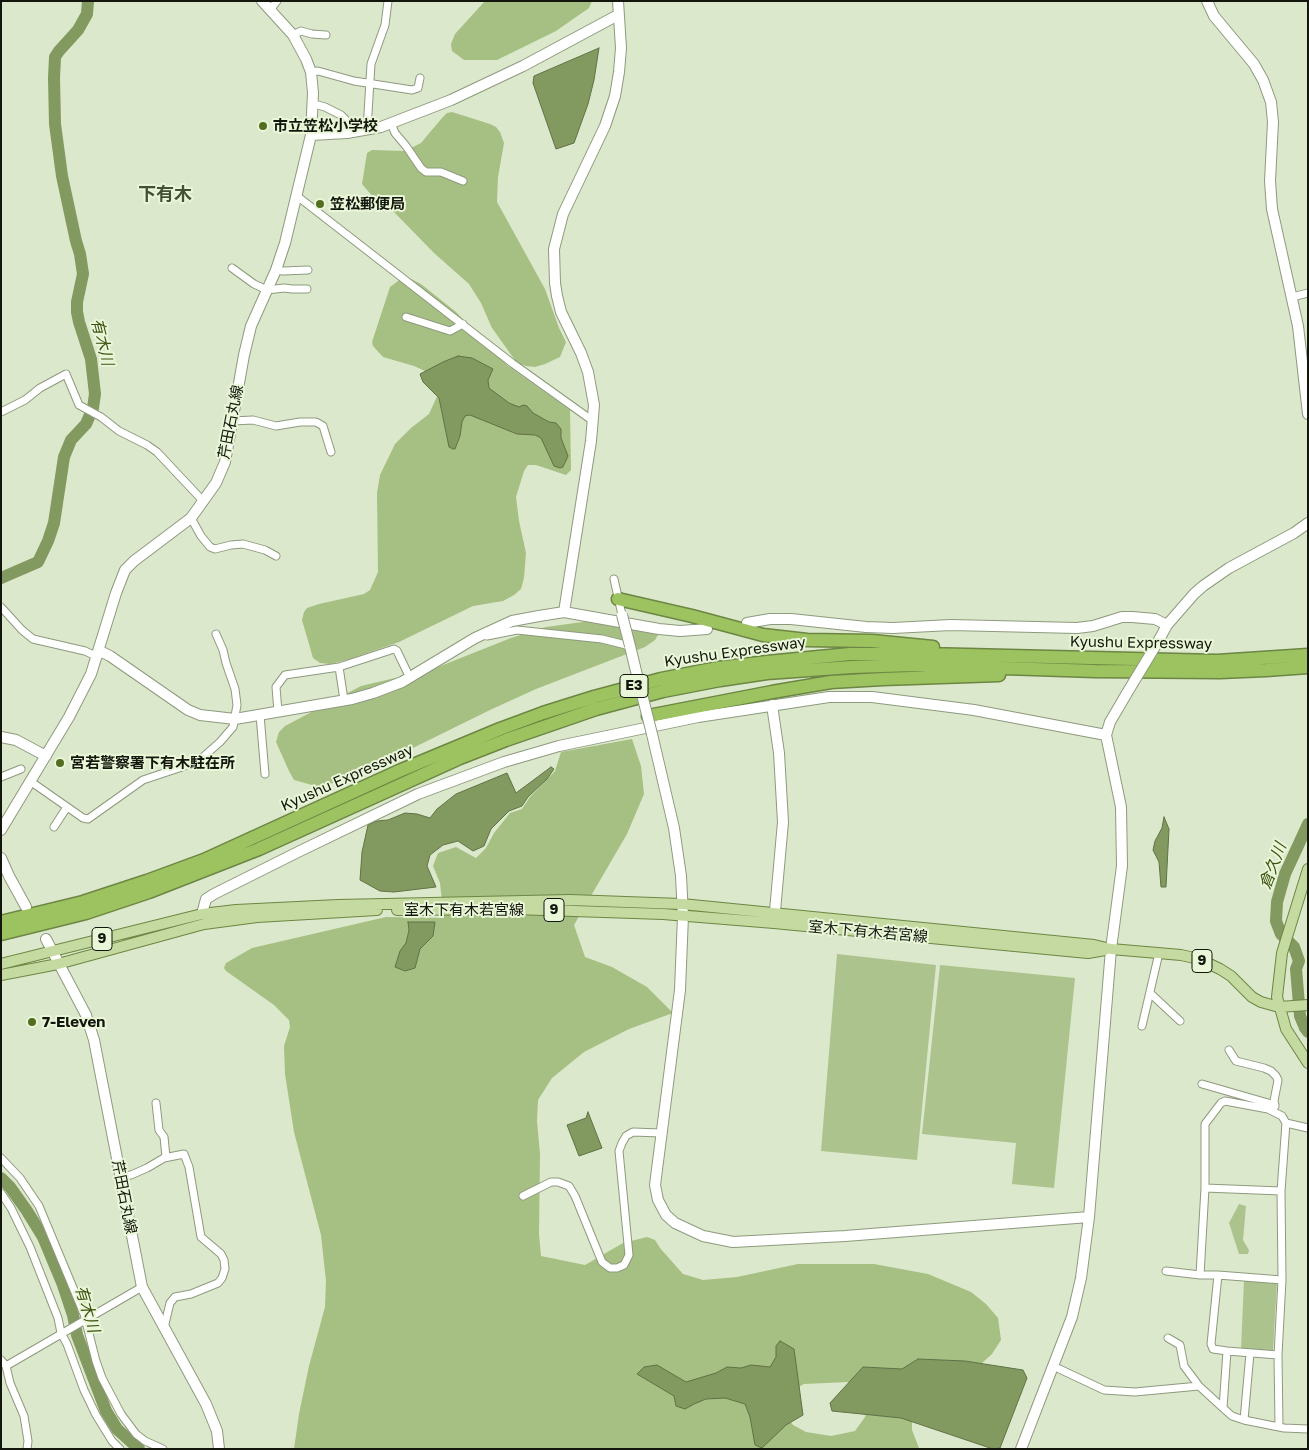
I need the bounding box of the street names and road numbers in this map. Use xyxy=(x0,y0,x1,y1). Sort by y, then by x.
street label: 芹田石丸線 xyxy=(215,383,247,461)
street label: Kyushu Expressway xyxy=(663,633,807,671)
street label: Kyushu Expressway xyxy=(1070,633,1212,653)
road number: E3 xyxy=(620,674,648,698)
street label: Kyushu Expressway xyxy=(278,741,416,815)
road number: 9 xyxy=(544,898,564,922)
street label: 室木下有木若宮線 xyxy=(404,901,524,919)
street label: 室木下有木若宮線 xyxy=(807,918,929,946)
road number: 9 xyxy=(92,928,112,951)
road number: 9 xyxy=(1192,949,1212,972)
street label: 芹田石丸線 xyxy=(108,1158,140,1236)

